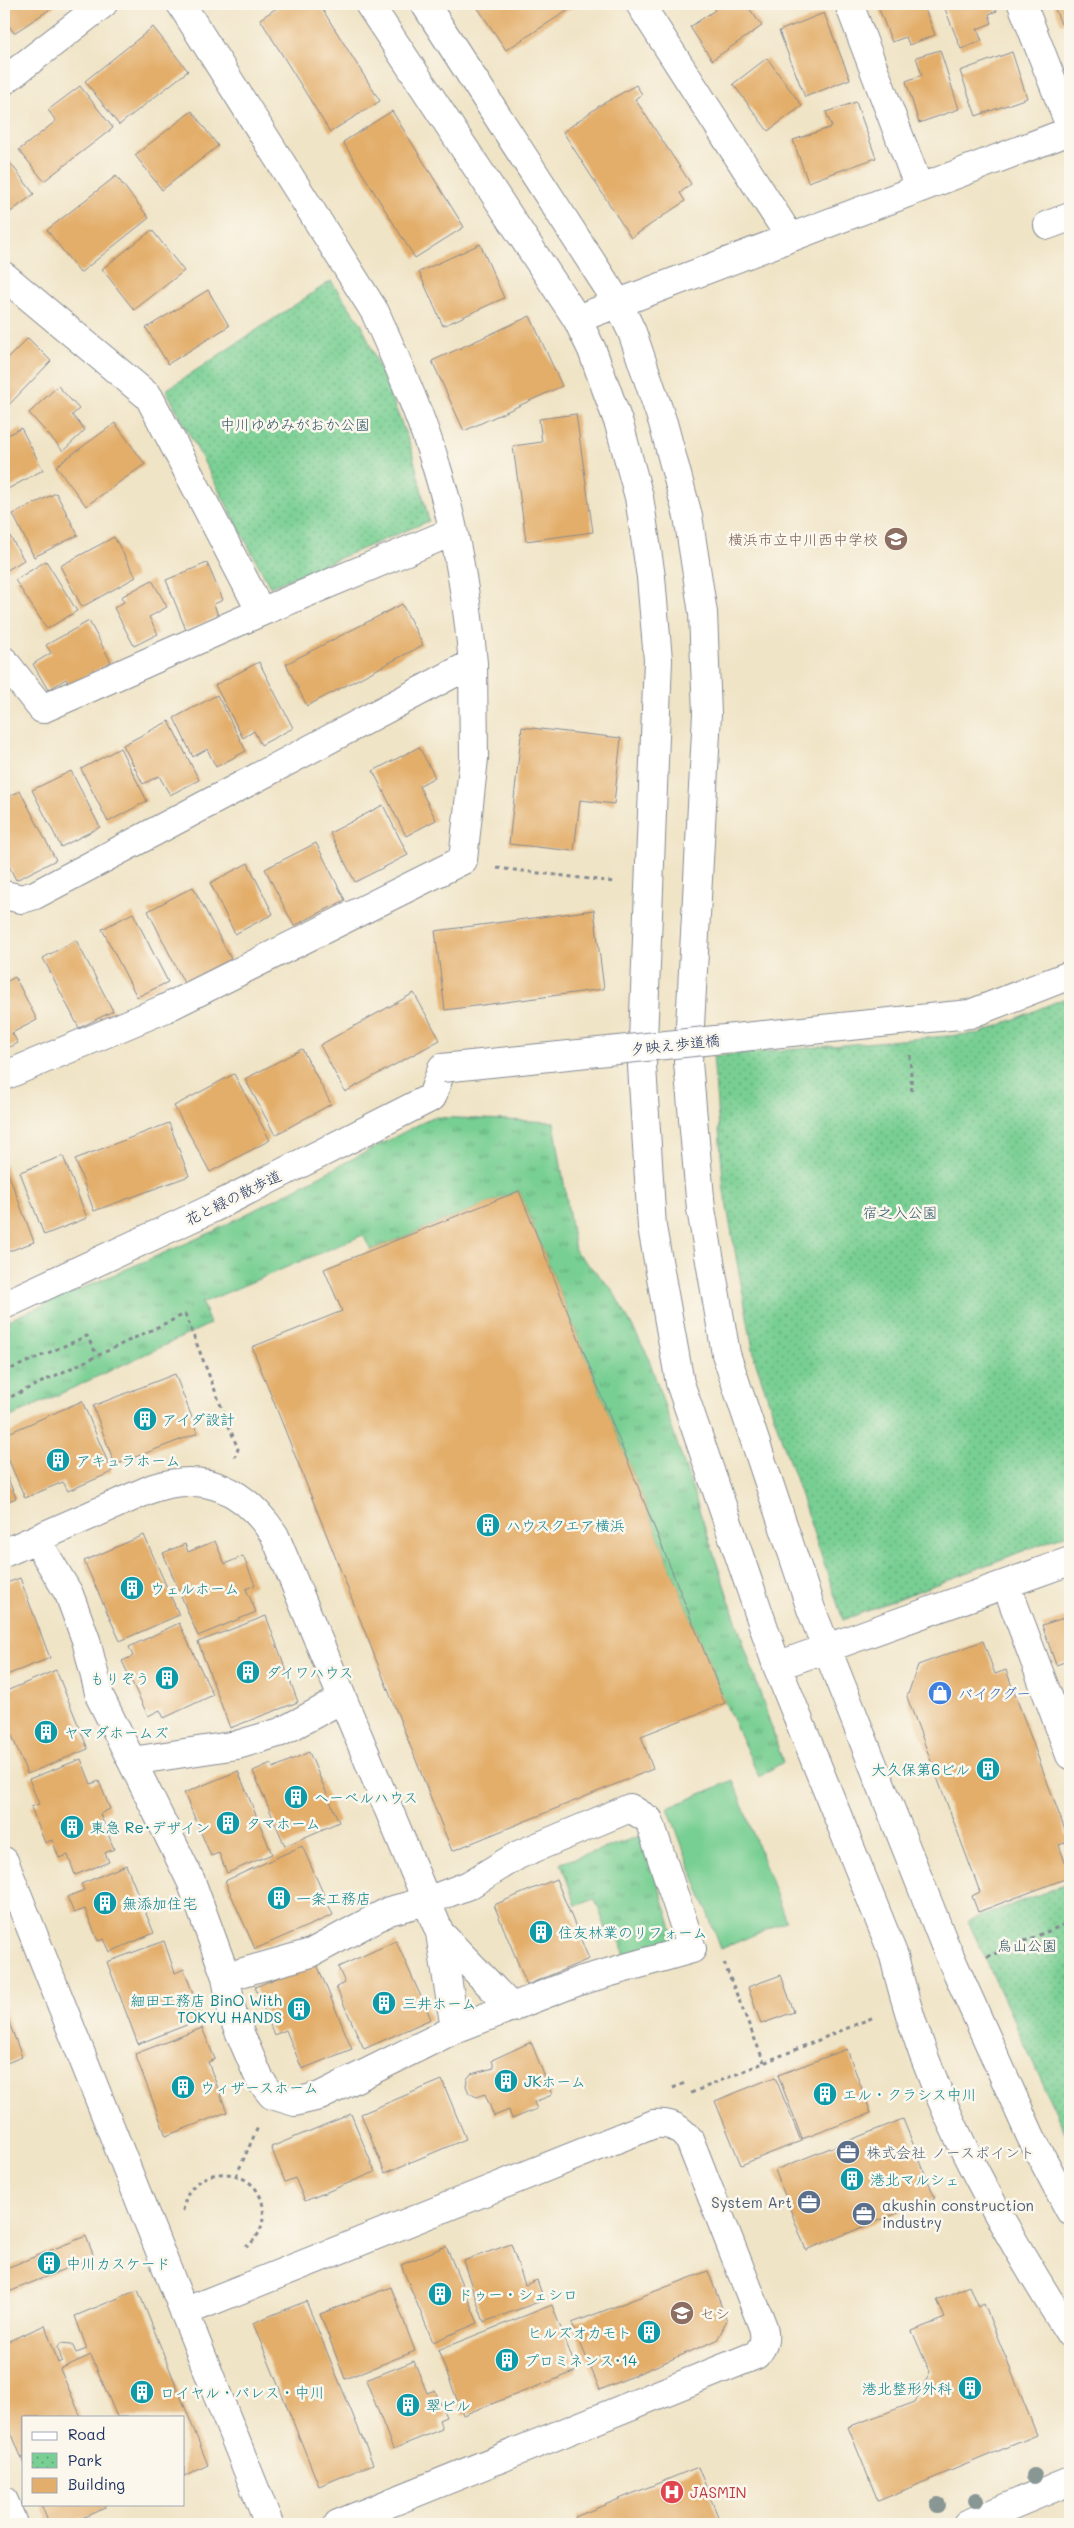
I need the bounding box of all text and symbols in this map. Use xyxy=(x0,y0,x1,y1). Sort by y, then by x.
park label: 中川ゆめみがおか公園 xyxy=(220,414,370,434)
school or university icon: 横浜市立中川西中学校 xyxy=(883,526,909,552)
place label: 横浜市立中川西中学校 xyxy=(728,529,878,549)
street label: 夕映え歩道橋 xyxy=(629,1029,721,1059)
street label: 花と緑の散歩道 xyxy=(181,1165,285,1229)
park label: 宿之入公園 xyxy=(862,1202,938,1222)
building icon: アイダ設計 xyxy=(132,1406,158,1432)
place label: アイダ設計 xyxy=(162,1409,235,1429)
building icon: アキュラホーム xyxy=(45,1447,71,1473)
place label: アキュラホーム xyxy=(76,1450,180,1470)
building icon: ハウスクエア横浜 xyxy=(475,1512,501,1538)
place label: ハウスクエア横浜 xyxy=(506,1515,625,1535)
building icon: ウェルホーム xyxy=(119,1575,145,1601)
place label: ウェルホーム xyxy=(150,1578,239,1598)
building icon: ダイワハウス xyxy=(235,1659,261,1685)
place label: ダイワハウス xyxy=(266,1662,354,1682)
building icon: もりぞう xyxy=(154,1665,180,1691)
place label: もりぞう xyxy=(90,1668,150,1688)
shop icon: バイクグー xyxy=(927,1680,953,1706)
place label: バイクグー xyxy=(958,1683,1031,1703)
building icon: ヤマダホームズ xyxy=(33,1719,59,1745)
place label: ヤマダホームズ xyxy=(64,1722,168,1742)
building icon: 大久保第6ビル xyxy=(975,1756,1001,1782)
place label: 大久保第6ビル xyxy=(871,1759,970,1779)
building icon: へーベルハウス xyxy=(283,1784,309,1810)
place label: へーベルハウス xyxy=(314,1787,418,1807)
building icon: タマホーム xyxy=(215,1810,241,1836)
place label: タマホーム xyxy=(246,1813,320,1833)
building icon: 東急 Re･デザイン xyxy=(59,1814,85,1840)
place label: 東急 Re･デザイン xyxy=(90,1817,210,1837)
building icon: 一条工務店 xyxy=(266,1885,292,1911)
place label: 一条工務店 xyxy=(296,1888,371,1908)
building icon: 無添加住宅 xyxy=(92,1890,118,1916)
place label: 無添加住宅 xyxy=(122,1893,197,1913)
building icon: 住友林業のリフォーム xyxy=(528,1919,554,1945)
place label: 住友林業のリフォーム xyxy=(558,1922,707,1942)
park label: 烏山公園 xyxy=(997,1935,1057,1955)
place label: 細田工務店 BinO With TOKYU HANDS xyxy=(130,1990,282,2027)
building icon: 三井ホーム xyxy=(371,1990,397,2016)
place label: 三井ホーム xyxy=(402,1993,476,2013)
building icon: 細田工務店 BinO With TOKYU HANDS xyxy=(286,1996,312,2022)
building icon: JKホーム xyxy=(493,2068,519,2094)
place label: JKホーム xyxy=(524,2071,586,2091)
building icon: ウィザースホーム xyxy=(170,2074,196,2100)
place label: ウィザースホーム xyxy=(200,2077,319,2097)
building icon: エル・クラシス中川 xyxy=(812,2081,838,2107)
place label: エル・クラシス中川 xyxy=(842,2084,977,2104)
office icon: 株式会社 ノースポイント xyxy=(835,2139,861,2165)
place label: 株式会社 ノースポイント xyxy=(866,2142,1035,2162)
building icon: 港北マルシェ xyxy=(839,2166,865,2192)
place label: 港北マルシェ xyxy=(870,2169,960,2189)
office icon: System Art xyxy=(796,2189,822,2215)
place label: System Art xyxy=(711,2192,792,2212)
place label: akushin construction industry xyxy=(882,2195,1034,2232)
office icon: akushin construction industry xyxy=(851,2201,877,2227)
building icon: 中川カスケード xyxy=(36,2250,62,2276)
place label: 中川カスケード xyxy=(66,2253,171,2273)
building icon: ドゥー・シェシロ xyxy=(427,2281,453,2307)
place label: ドゥー・シェシロ xyxy=(458,2284,578,2304)
school or university icon: セシ xyxy=(669,2300,695,2326)
place label: セシ xyxy=(700,2303,730,2323)
building icon: ヒルズオカモト xyxy=(636,2319,662,2345)
place label: ヒルズオカモト xyxy=(528,2322,632,2342)
building icon: プロミネンス･14 xyxy=(494,2347,520,2373)
place label: プロミネンス･14 xyxy=(524,2350,637,2370)
building icon: 港北整形外科 xyxy=(957,2375,983,2401)
place label: 港北整形外科 xyxy=(862,2378,952,2398)
building icon: ロイヤル・パレス・中川 xyxy=(129,2379,155,2405)
place label: ロイヤル・パレス・中川 xyxy=(160,2382,325,2402)
building icon: 翠ビル xyxy=(395,2392,421,2418)
place label: 翠ビル xyxy=(426,2395,471,2415)
legend xyxy=(22,2416,185,2506)
text: Road xyxy=(68,2424,105,2444)
text: Park xyxy=(68,2450,102,2470)
text: Building xyxy=(68,2474,125,2494)
hospital icon: JASMIN xyxy=(659,2479,685,2505)
place label: JASMIN xyxy=(690,2482,747,2502)

